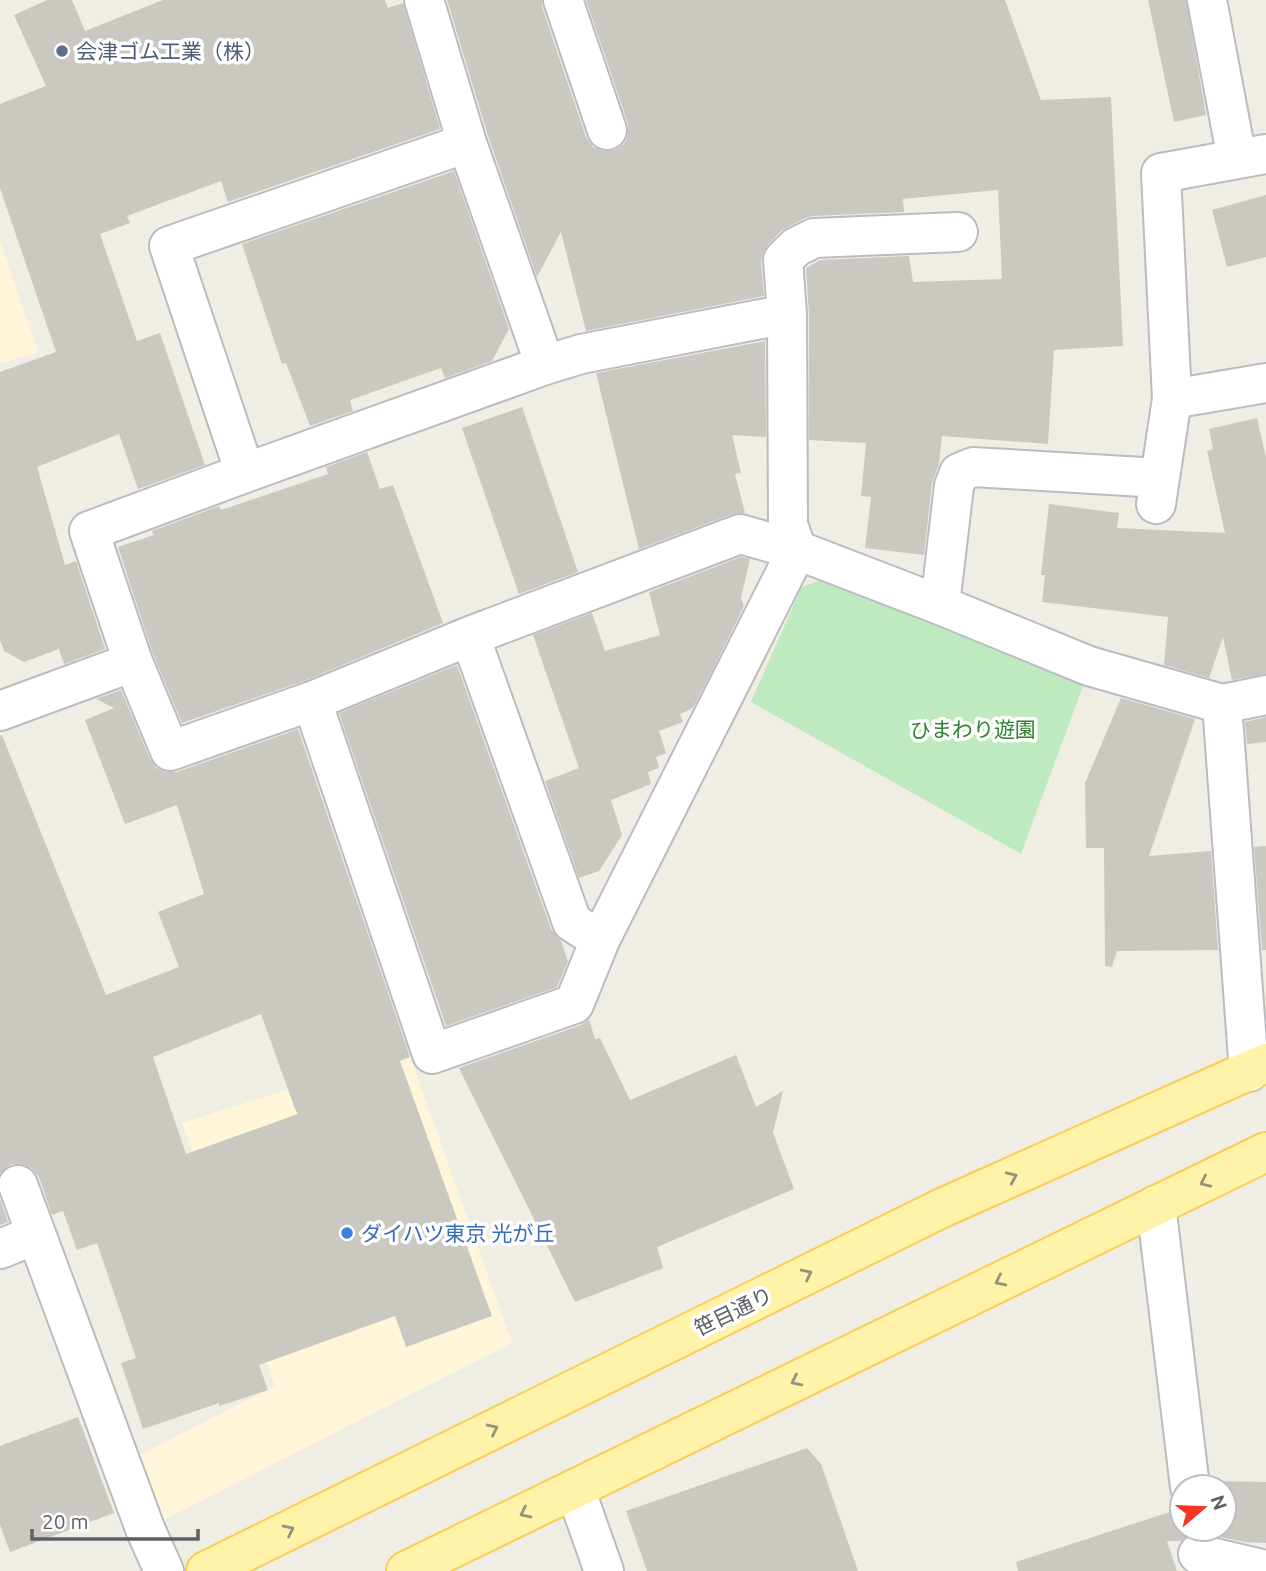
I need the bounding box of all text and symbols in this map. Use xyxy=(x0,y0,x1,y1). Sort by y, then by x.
place label: 会津ゴム工業（株） xyxy=(76,39,265,63)
marker: 会津ゴム工業（株） xyxy=(54,43,70,59)
park label: ひまわり遊園 xyxy=(910,717,1036,741)
one-way arrow xyxy=(1005,1171,1018,1185)
one-way arrow xyxy=(1200,1174,1212,1188)
place label: ダイハツ東京 光が丘 xyxy=(361,1221,554,1245)
marker: ダイハツ東京 光が丘 xyxy=(339,1225,355,1241)
one-way arrow xyxy=(800,1269,812,1283)
one-way arrow xyxy=(995,1273,1007,1287)
street label: 笹目通り xyxy=(690,1282,776,1340)
one-way arrow xyxy=(791,1373,803,1387)
one-way arrow xyxy=(486,1424,498,1438)
north arrow xyxy=(1168,1473,1238,1543)
text: N xyxy=(1206,1492,1232,1513)
scale bar xyxy=(32,1498,198,1542)
one-way arrow xyxy=(520,1505,532,1519)
text: 20 m xyxy=(42,1509,89,1533)
one-way arrow xyxy=(282,1524,294,1538)

